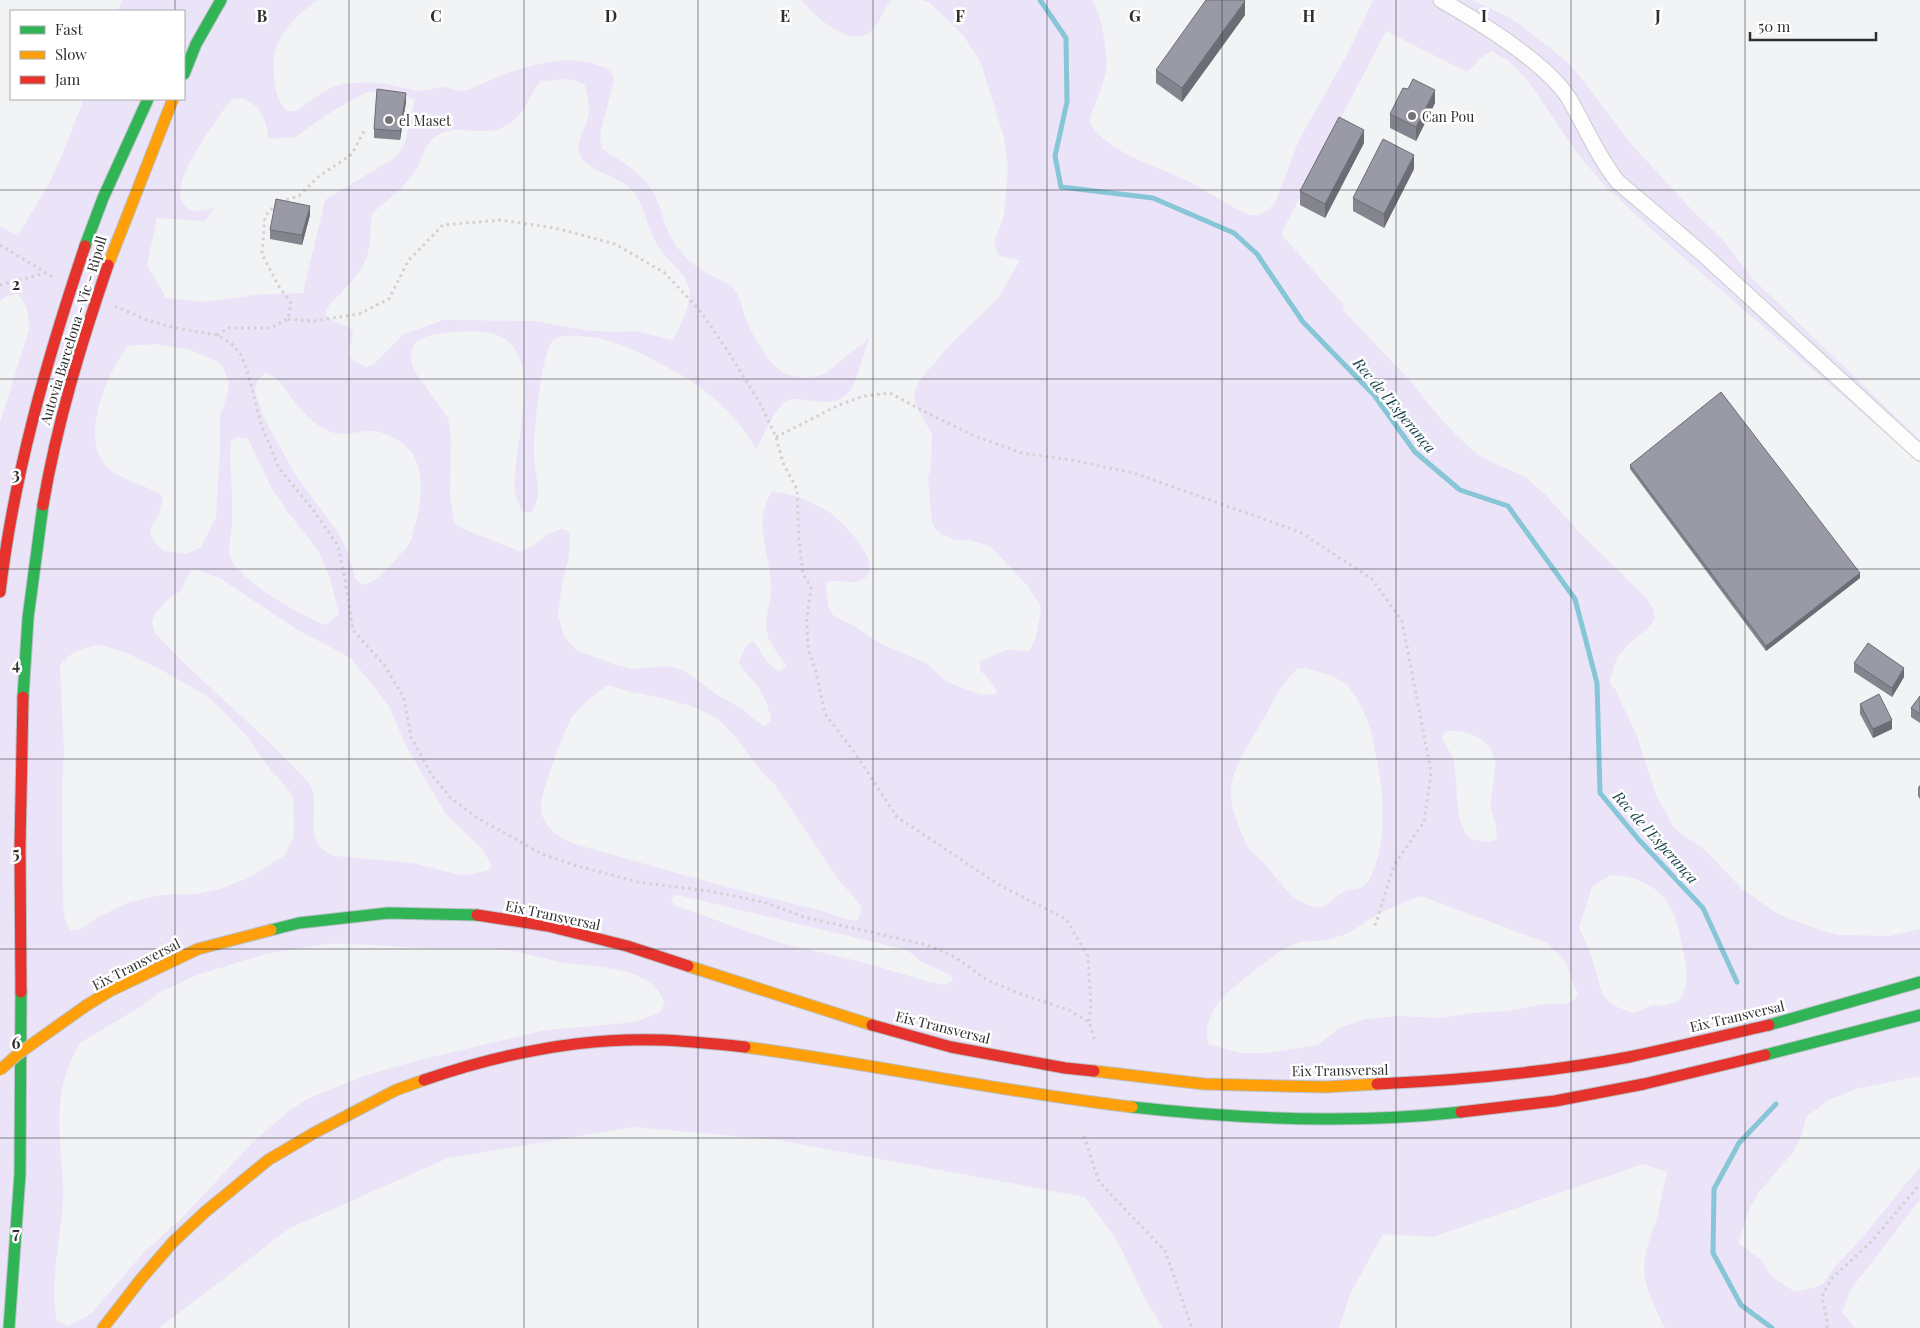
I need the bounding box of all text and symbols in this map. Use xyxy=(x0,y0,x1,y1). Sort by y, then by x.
text: B xyxy=(257,5,268,26)
text: C xyxy=(430,5,442,26)
text: D xyxy=(605,5,617,26)
text: E xyxy=(780,5,790,26)
text: F xyxy=(955,5,965,26)
text: G xyxy=(1129,5,1141,26)
text: H xyxy=(1303,5,1316,26)
text: I xyxy=(1481,5,1487,26)
text: J xyxy=(1654,5,1661,26)
legend xyxy=(10,10,185,100)
scale bar xyxy=(1750,10,1876,42)
text: 50 m xyxy=(1758,16,1791,36)
text: Fast xyxy=(55,19,84,39)
text: Slow xyxy=(55,44,87,64)
text: Jam xyxy=(54,69,81,89)
place label: Can Pou xyxy=(1422,107,1474,126)
marker: Can Pou xyxy=(1406,110,1418,122)
place label: el Maset xyxy=(399,111,452,130)
marker: el Maset xyxy=(383,114,395,126)
street label: Autovia Barcelona - Vic - Ripoll xyxy=(35,233,111,428)
text: 2 xyxy=(12,273,20,294)
water label: Rec de l'Esperança xyxy=(1349,352,1441,457)
text: 3 xyxy=(12,463,20,484)
text: 4 xyxy=(12,653,20,674)
water label: Rec de l'Esperança xyxy=(1608,786,1703,888)
text: 5 xyxy=(12,842,20,863)
street label: Eix Transversal xyxy=(504,896,602,934)
street label: Eix Transversal xyxy=(89,934,183,994)
street label: Eix Transversal xyxy=(1688,996,1786,1036)
street label: Eix Transversal xyxy=(894,1006,992,1048)
text: 6 xyxy=(12,1032,21,1053)
street label: Eix Transversal xyxy=(1292,1060,1388,1080)
text: 7 xyxy=(12,1222,20,1243)

